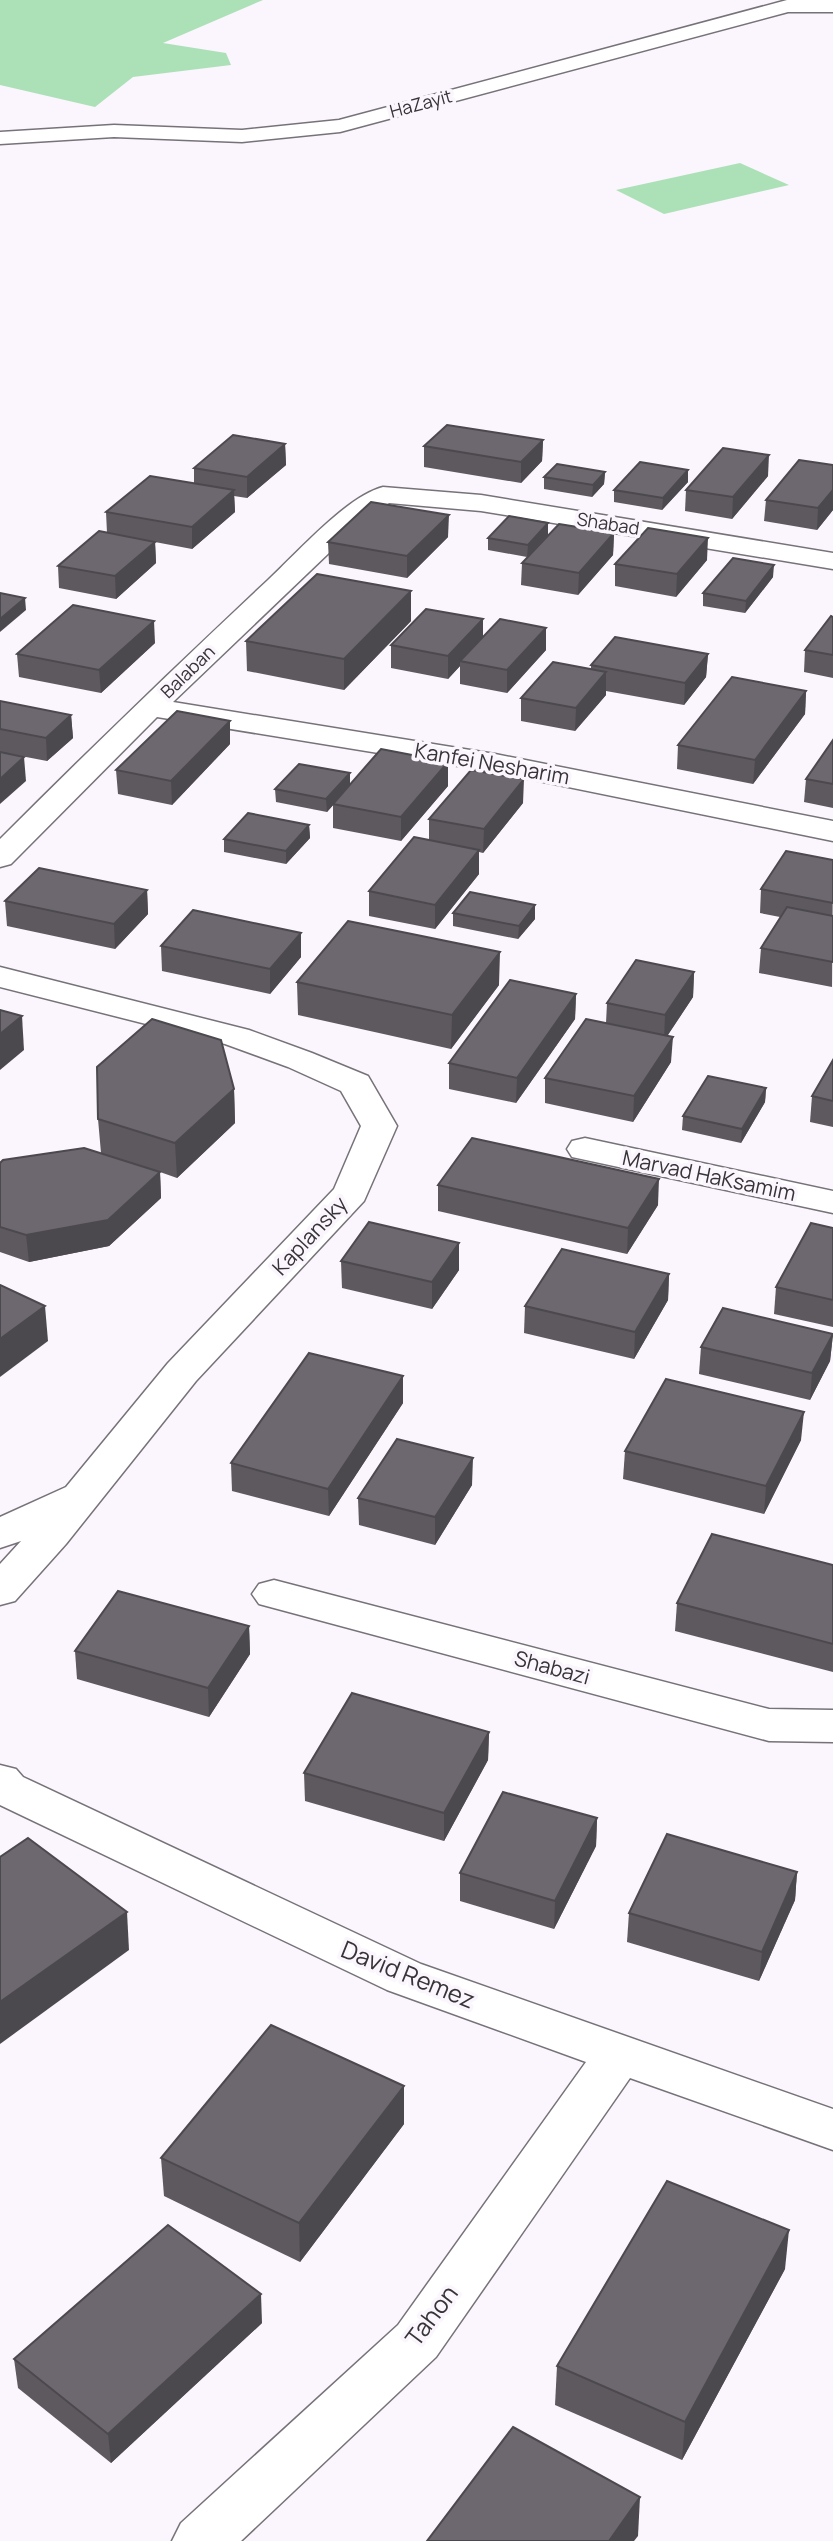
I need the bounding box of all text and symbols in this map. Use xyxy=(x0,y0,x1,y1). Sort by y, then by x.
street label: HaZayit xyxy=(387,83,455,123)
street label: Shabad xyxy=(575,506,641,540)
street label: Balaban xyxy=(155,640,220,703)
street label: Kanfei Nesharim xyxy=(412,736,572,790)
street label: Marvad HaKsamim xyxy=(620,1143,798,1207)
street label: Kaplansky xyxy=(266,1190,353,1281)
street label: Shabazi xyxy=(511,1644,593,1691)
street label: David Remez xyxy=(337,1932,480,2015)
street label: Tahon xyxy=(397,2278,465,2352)

